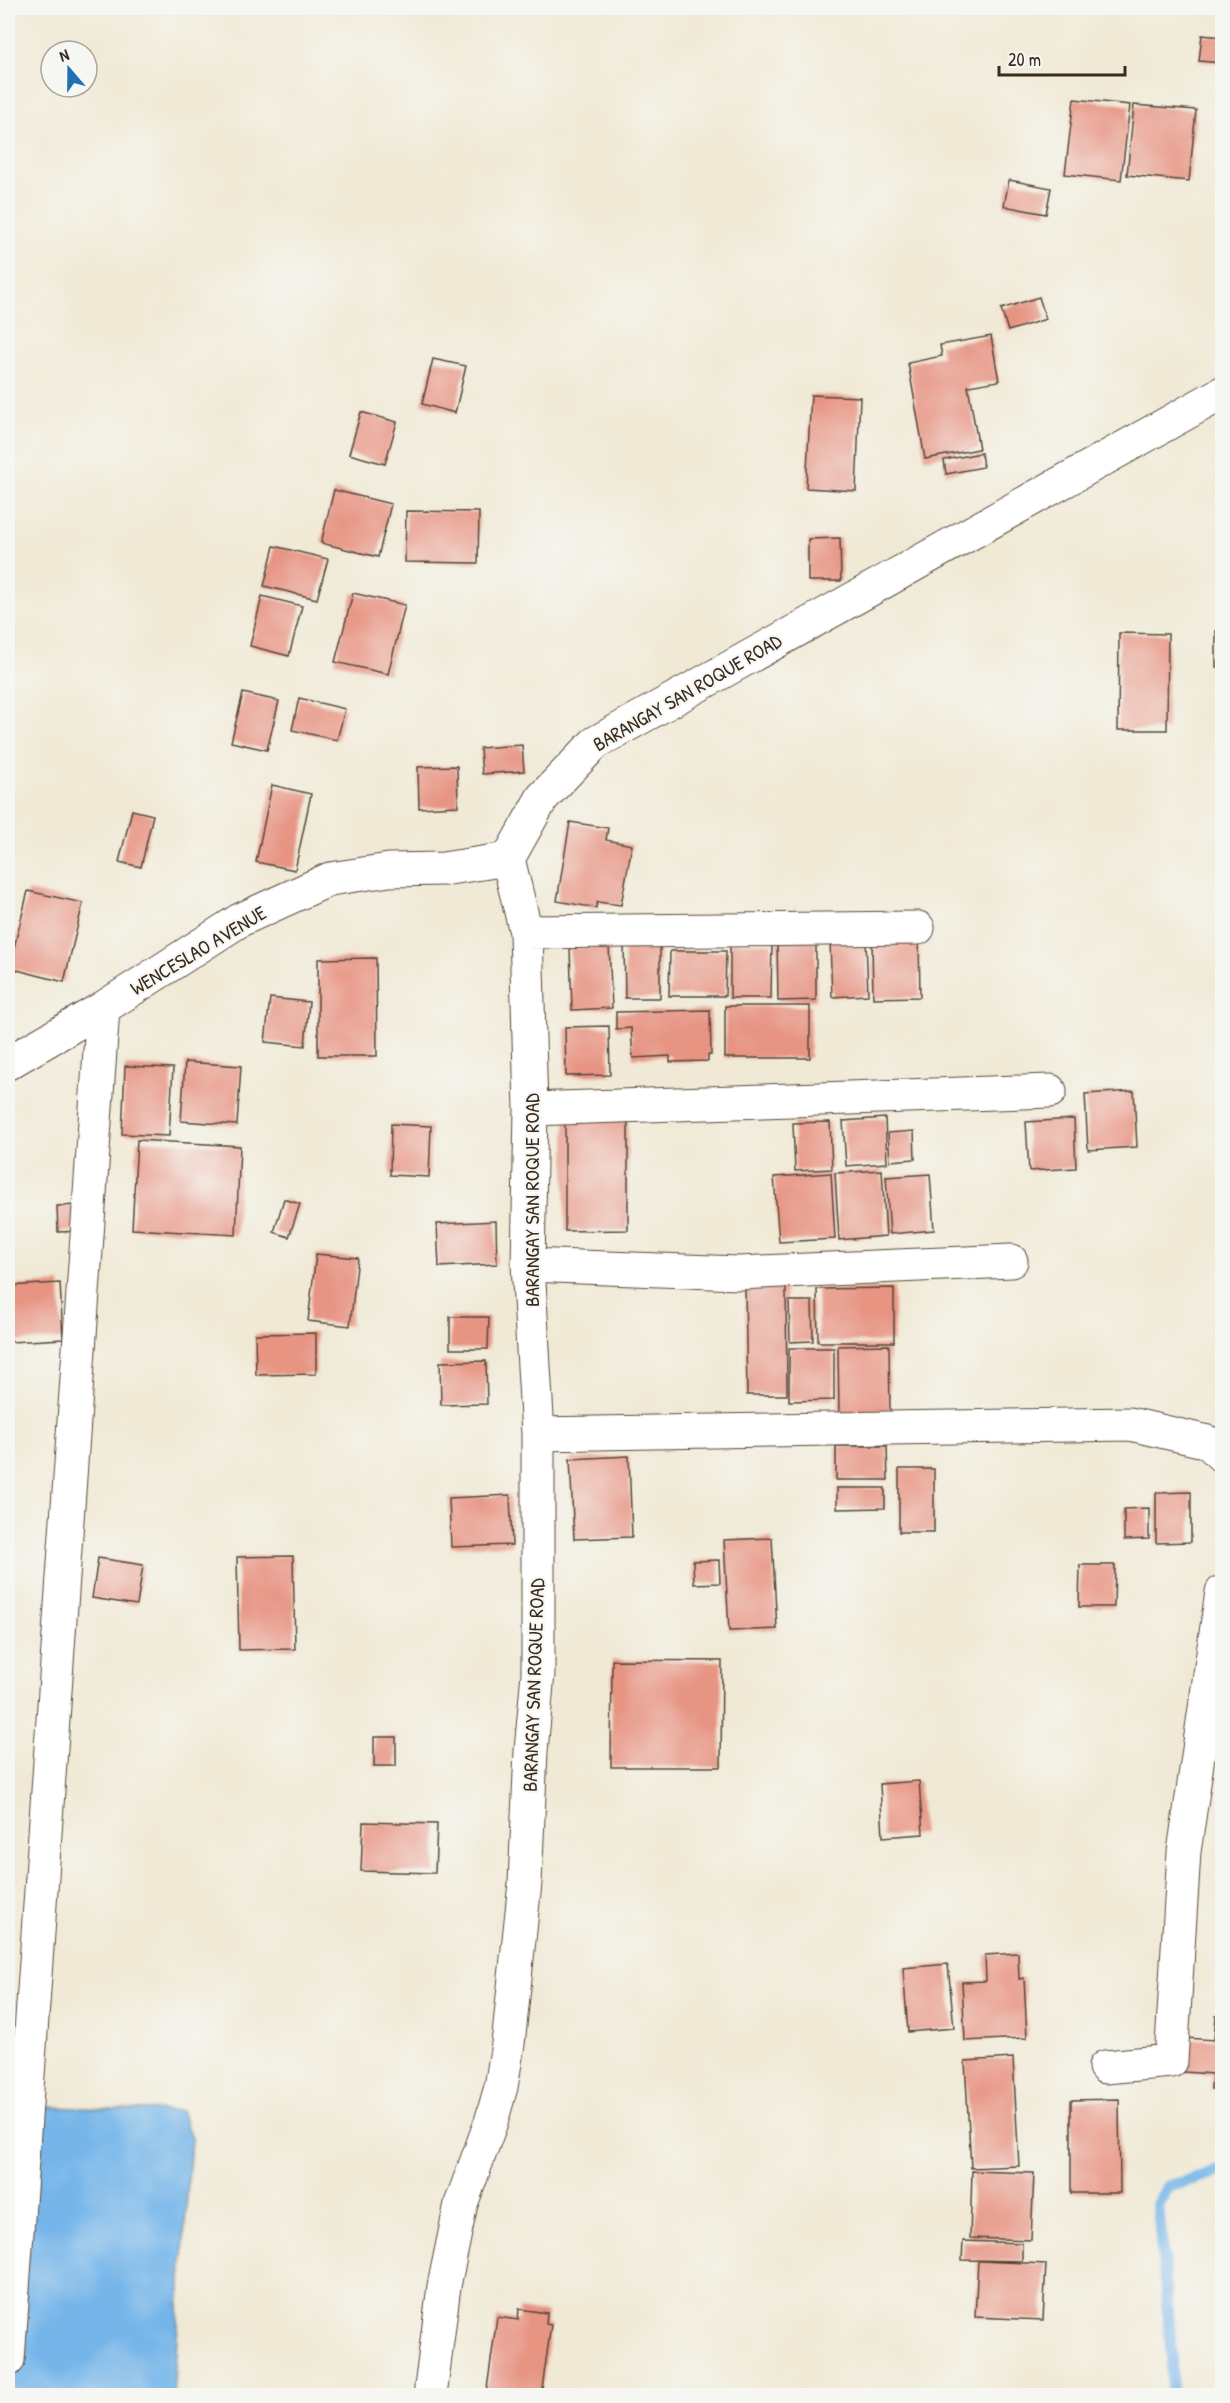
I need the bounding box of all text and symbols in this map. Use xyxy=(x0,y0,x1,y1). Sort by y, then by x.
north arrow xyxy=(39,39,99,99)
scale bar xyxy=(999,39,1125,77)
text: N xyxy=(56,43,72,67)
text: 20 m xyxy=(1008,47,1041,72)
street label: BARANGAY SAN ROQUE ROAD xyxy=(588,627,787,757)
street label: WENCESLAO AVENUE xyxy=(125,899,271,1001)
street label: BARANGAY SAN ROQUE ROAD xyxy=(518,1093,545,1307)
street label: BARANGAY SAN ROQUE ROAD xyxy=(516,1577,550,1792)

